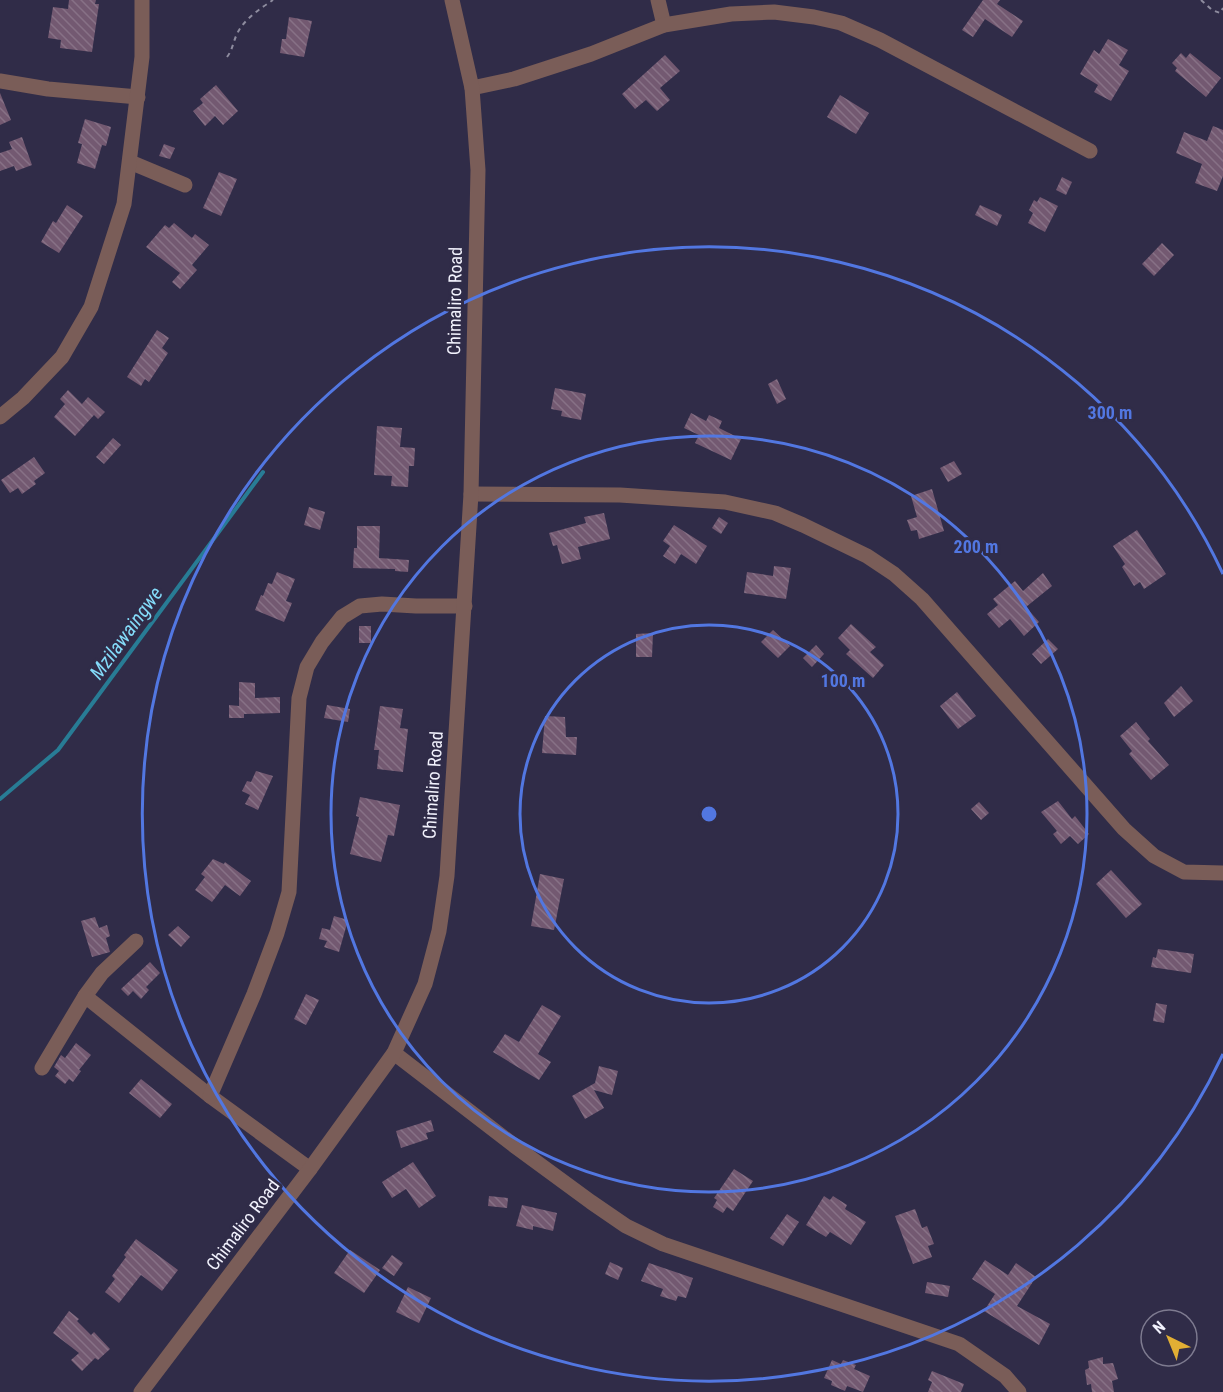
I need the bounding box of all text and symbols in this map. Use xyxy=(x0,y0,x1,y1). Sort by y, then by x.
street label: Chimaliro Road xyxy=(443,247,466,355)
text: 300 m xyxy=(1088,402,1132,423)
text: 200 m xyxy=(954,536,998,557)
water label: Mzilawaingwe xyxy=(84,582,168,684)
text: 100 m xyxy=(821,670,865,691)
street label: Chimaliro Road xyxy=(418,730,447,840)
centre of rings xyxy=(699,804,719,824)
street label: Chimaliro Road xyxy=(202,1175,284,1274)
north arrow xyxy=(1139,1308,1199,1368)
text: N xyxy=(1149,1317,1169,1338)

